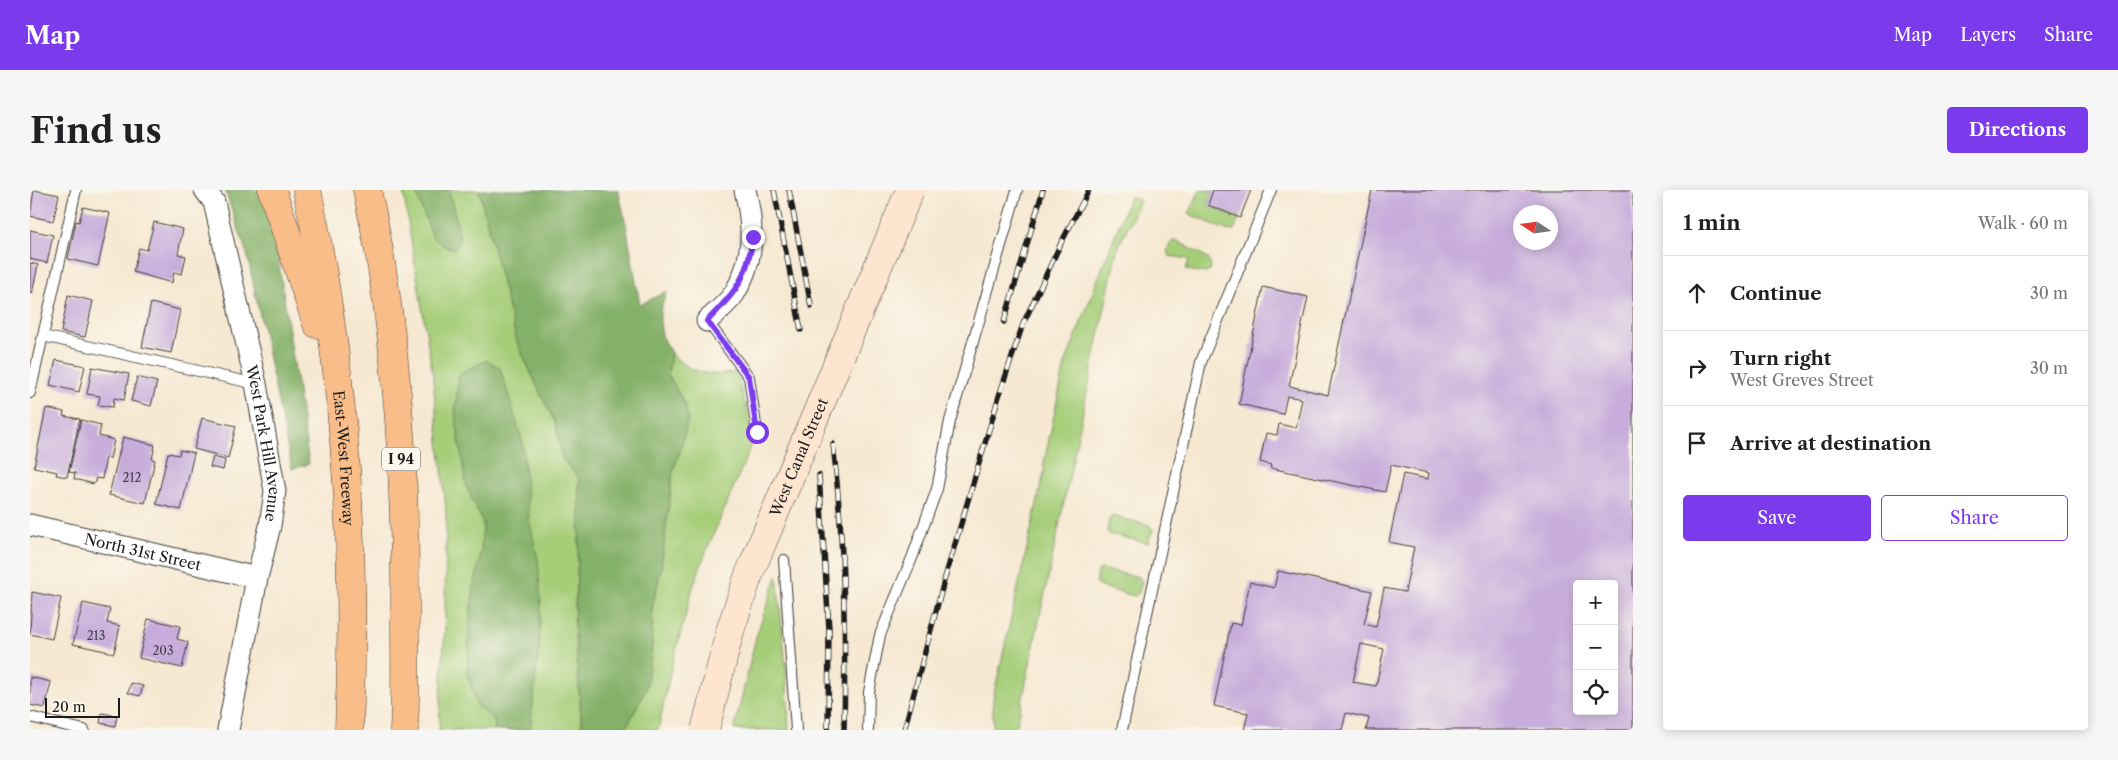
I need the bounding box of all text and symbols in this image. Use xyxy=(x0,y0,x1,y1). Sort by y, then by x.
text: Map xyxy=(25,21,80,50)
text: Map xyxy=(1894,24,1932,46)
text: Layers xyxy=(1960,24,2016,46)
text: Share xyxy=(2044,24,2093,46)
button: Directions xyxy=(1947,107,2088,153)
text: Find us xyxy=(30,109,162,152)
north arrow xyxy=(1513,205,1558,250)
text: 1 min xyxy=(1683,210,1741,235)
text: Walk · 60 m xyxy=(1978,213,2068,233)
route end xyxy=(742,226,765,249)
icon: ahead xyxy=(1683,279,1711,307)
text: Continue xyxy=(1730,282,1822,305)
text: 30 m xyxy=(2030,283,2068,303)
text: Turn right xyxy=(1730,347,1831,370)
icon: right xyxy=(1683,354,1711,382)
text: 30 m xyxy=(2030,358,2068,378)
street label: West Park Hill Avenue xyxy=(242,362,285,523)
text: West Greves Street xyxy=(1730,370,1874,390)
street label: East-West Freeway xyxy=(330,389,359,527)
street label: West Canal Street xyxy=(764,394,832,520)
route start xyxy=(746,421,769,444)
icon: arrive xyxy=(1683,429,1711,457)
text: Arrive at destination xyxy=(1730,432,1931,455)
road number: I 94 xyxy=(382,448,420,470)
house number: 212 xyxy=(123,470,142,485)
button: Save xyxy=(1683,495,1871,541)
button: Share xyxy=(1881,495,2068,541)
street label: North 31st Street xyxy=(83,529,204,574)
map controls xyxy=(1573,580,1618,715)
button: + xyxy=(1573,580,1618,625)
button: − xyxy=(1573,625,1618,670)
house number: 213 xyxy=(87,628,105,643)
house number: 203 xyxy=(152,643,174,658)
button: locate xyxy=(1573,670,1618,715)
scale bar xyxy=(45,695,120,718)
text: 20 m xyxy=(52,698,86,716)

